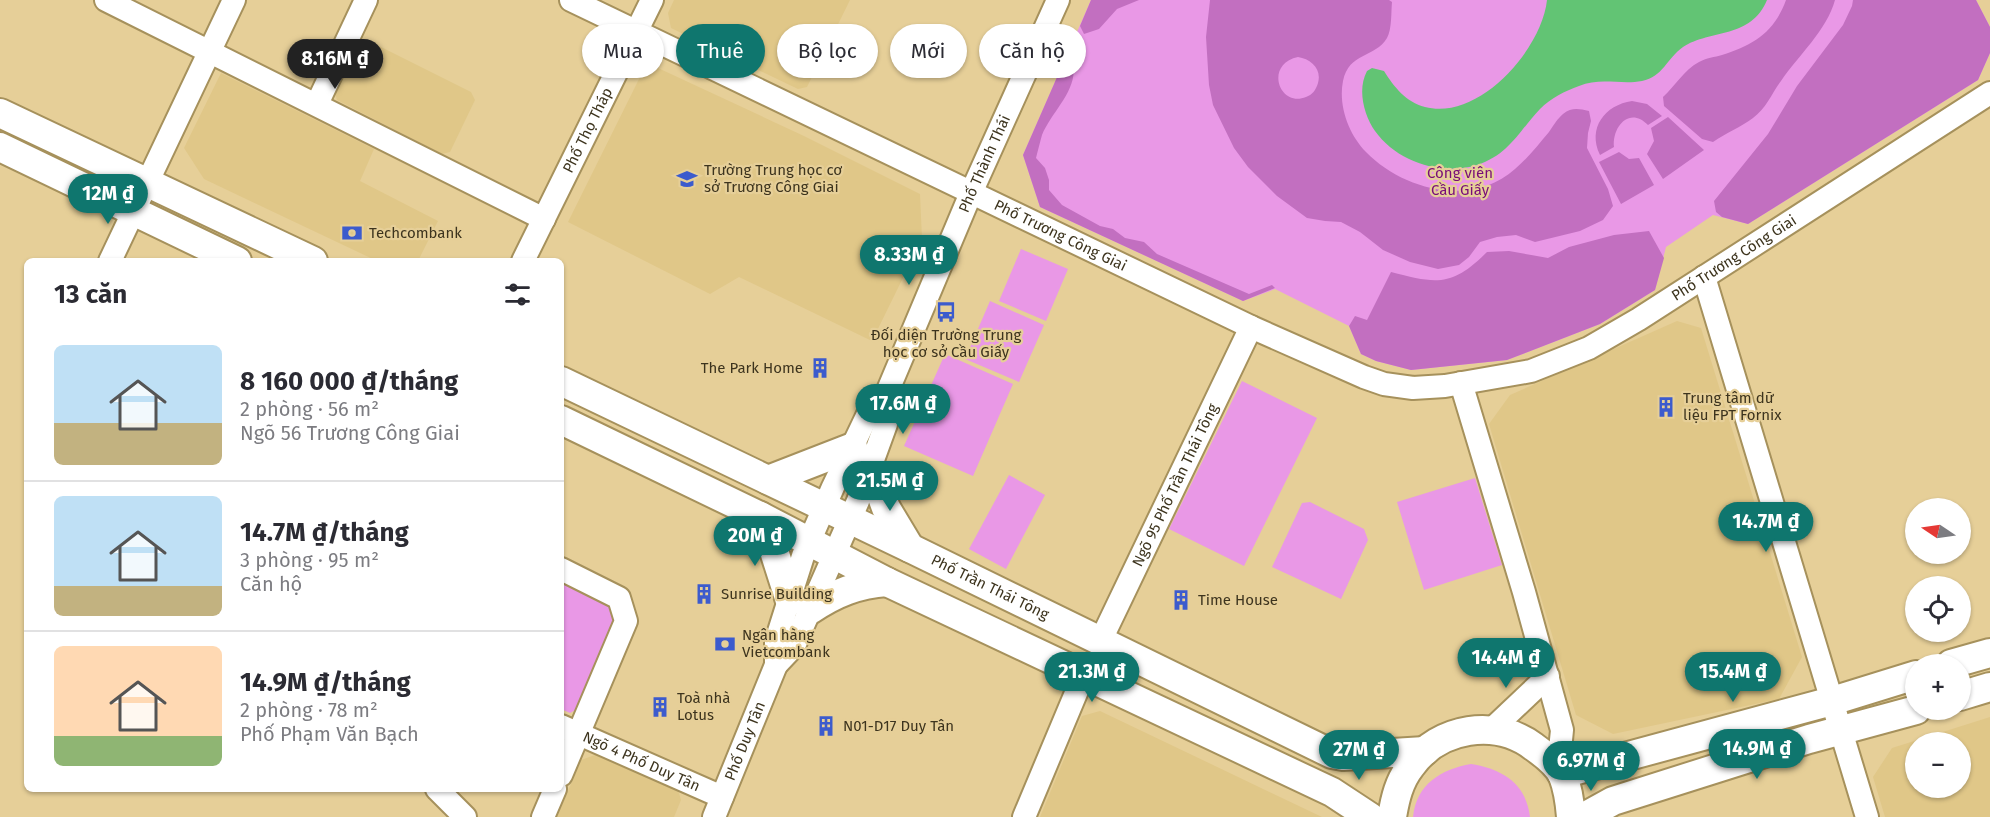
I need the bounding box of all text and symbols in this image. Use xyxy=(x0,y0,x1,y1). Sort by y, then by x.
chip: Mua xyxy=(582,24,664,78)
chip: Thuê xyxy=(676,24,765,78)
chip: Bộ lọc xyxy=(777,24,878,78)
chip: Mới xyxy=(890,24,967,78)
chip: Căn hộ xyxy=(979,24,1086,78)
pin: 8.16M ₫ xyxy=(280,39,390,90)
text: 8.16M ₫ xyxy=(301,46,369,70)
street label: Phố Thọ Tháp xyxy=(559,84,616,176)
street label: Phố Thành Thái xyxy=(955,112,1014,215)
place label: Trường Trung học cơ sở Trương Công Giai xyxy=(704,161,842,196)
park label: Công viên Cầu Giấy xyxy=(1427,164,1493,199)
school or university icon: Trường Trung học cơ sở Trương Công Giai xyxy=(675,167,699,191)
pin: 12M ₫ xyxy=(66,174,150,225)
text: 12M ₫ xyxy=(82,181,134,205)
street label: Phố Trương Công Giai xyxy=(991,196,1130,275)
street label: Phố Trương Công Giai xyxy=(1668,211,1800,305)
bank icon: Techcombank xyxy=(340,221,364,245)
place label: Techcombank xyxy=(369,224,462,242)
pin: 8.33M ₫ xyxy=(854,235,964,286)
text: 8.33M ₫ xyxy=(874,242,944,266)
icon: filters xyxy=(501,278,534,311)
text: 13 căn xyxy=(54,279,127,310)
bus stop icon: Đối diện Trường Trung học cơ sở Cầu Giấy xyxy=(934,300,958,324)
place label: Đối diện Trường Trung học cơ sở Cầu Giấy xyxy=(871,326,1022,361)
building icon: The Park Home xyxy=(808,356,832,380)
place label: The Park Home xyxy=(701,359,803,377)
text: 8 160 000 ₫/tháng xyxy=(240,366,458,397)
icon: home xyxy=(102,369,174,441)
pin: 17.6M ₫ xyxy=(848,384,958,435)
place label: Trung tâm dữ liệu FPT Fornix xyxy=(1683,389,1782,424)
text: 17.6M ₫ xyxy=(869,391,937,415)
building icon: Trung tâm dữ liệu FPT Fornix xyxy=(1654,395,1678,419)
text: 2 phòng · 56 m² xyxy=(240,397,379,421)
street label: Ngõ 95 Phố Trần Thái Tông xyxy=(1128,400,1222,570)
text: Ngõ 56 Trương Công Giai xyxy=(240,421,460,445)
pin: 21.5M ₫ xyxy=(835,461,945,512)
text: 21.5M ₫ xyxy=(856,468,924,492)
north arrow xyxy=(1905,498,1971,564)
map controls xyxy=(1905,498,1971,798)
pin: 14.7M ₫ xyxy=(1711,502,1821,553)
text: 14.7M ₫ xyxy=(1732,509,1800,533)
pin: 20M ₫ xyxy=(713,516,797,567)
text: 14.7M ₫/tháng xyxy=(240,517,409,548)
icon: home xyxy=(102,520,174,592)
text: 20M ₫ xyxy=(728,523,782,547)
text: 3 phòng · 95 m² xyxy=(240,548,379,572)
street label: Phố Trần Thái Tông xyxy=(928,551,1052,624)
text: Căn hộ xyxy=(240,572,302,596)
button: locate xyxy=(1905,576,1971,642)
building icon: Sunrise Building xyxy=(692,582,716,606)
place label: Sunrise Building xyxy=(721,585,832,603)
building icon: Time House xyxy=(1169,588,1193,612)
place label: Time House xyxy=(1198,591,1278,609)
place label: Ngân hàng Vietcombank xyxy=(742,626,830,661)
bank icon: Ngân hàng Vietcombank xyxy=(713,632,737,656)
pin: 14.4M ₫ xyxy=(1451,638,1561,689)
text: 14.4M ₫ xyxy=(1472,645,1540,669)
pin: 21.3M ₫ xyxy=(1037,652,1147,703)
pin: 15.4M ₫ xyxy=(1678,652,1788,703)
button: + xyxy=(1905,654,1971,720)
text: 21.3M ₫ xyxy=(1058,659,1126,683)
text: 15.4M ₫ xyxy=(1699,659,1767,683)
text: 14.9M ₫/tháng xyxy=(240,667,411,698)
icon: home xyxy=(102,670,174,742)
place label: Toà nhà Lotus xyxy=(677,689,730,724)
building icon: Toà nhà Lotus xyxy=(648,695,672,719)
text: 2 phòng · 78 m² xyxy=(240,698,378,722)
street label: Phố Duy Tân xyxy=(721,699,769,783)
building icon: N01-D17 Duy Tân xyxy=(814,714,838,738)
place label: N01-D17 Duy Tân xyxy=(843,717,954,735)
text: Phố Phạm Văn Bạch xyxy=(240,722,419,746)
street label: Ngõ 4 Phố Duy Tân xyxy=(580,728,703,795)
pin: 14.9M ₫ xyxy=(1702,729,1812,780)
pin: 27M ₫ xyxy=(1317,730,1401,781)
button: − xyxy=(1905,732,1971,798)
text: 14.9M ₫ xyxy=(1723,736,1791,760)
text: 27M ₫ xyxy=(1333,737,1385,761)
pin: 6.97M ₫ xyxy=(1536,741,1646,792)
text: 6.97M ₫ xyxy=(1557,748,1625,772)

